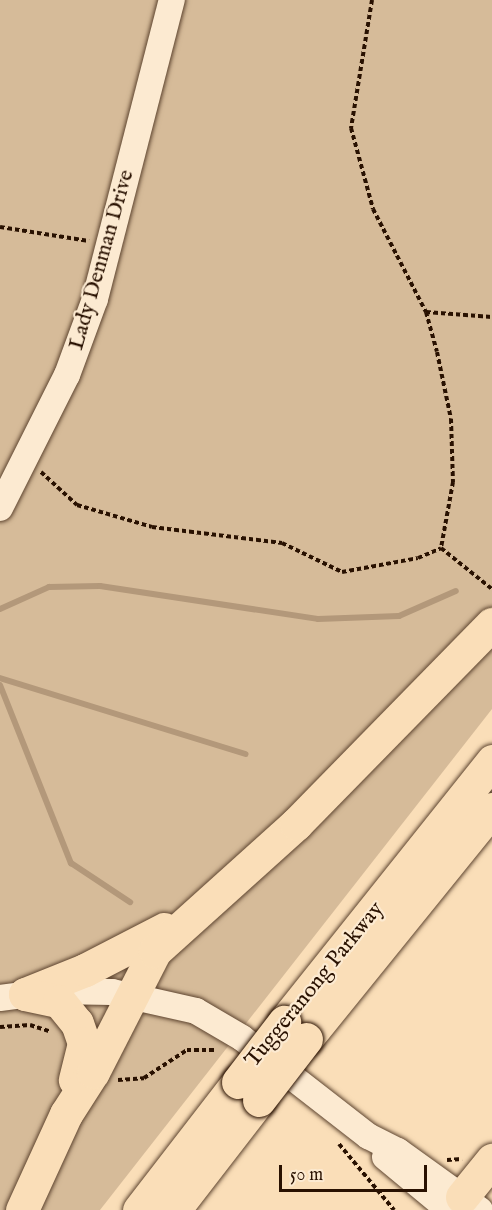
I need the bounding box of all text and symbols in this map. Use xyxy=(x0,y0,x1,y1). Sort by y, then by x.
street label: Lady Denman Drive xyxy=(64,167,140,353)
street label: Tuggeranong Parkway xyxy=(240,897,390,1073)
scale bar xyxy=(282,1153,430,1191)
text: 50 m xyxy=(290,1164,323,1187)

